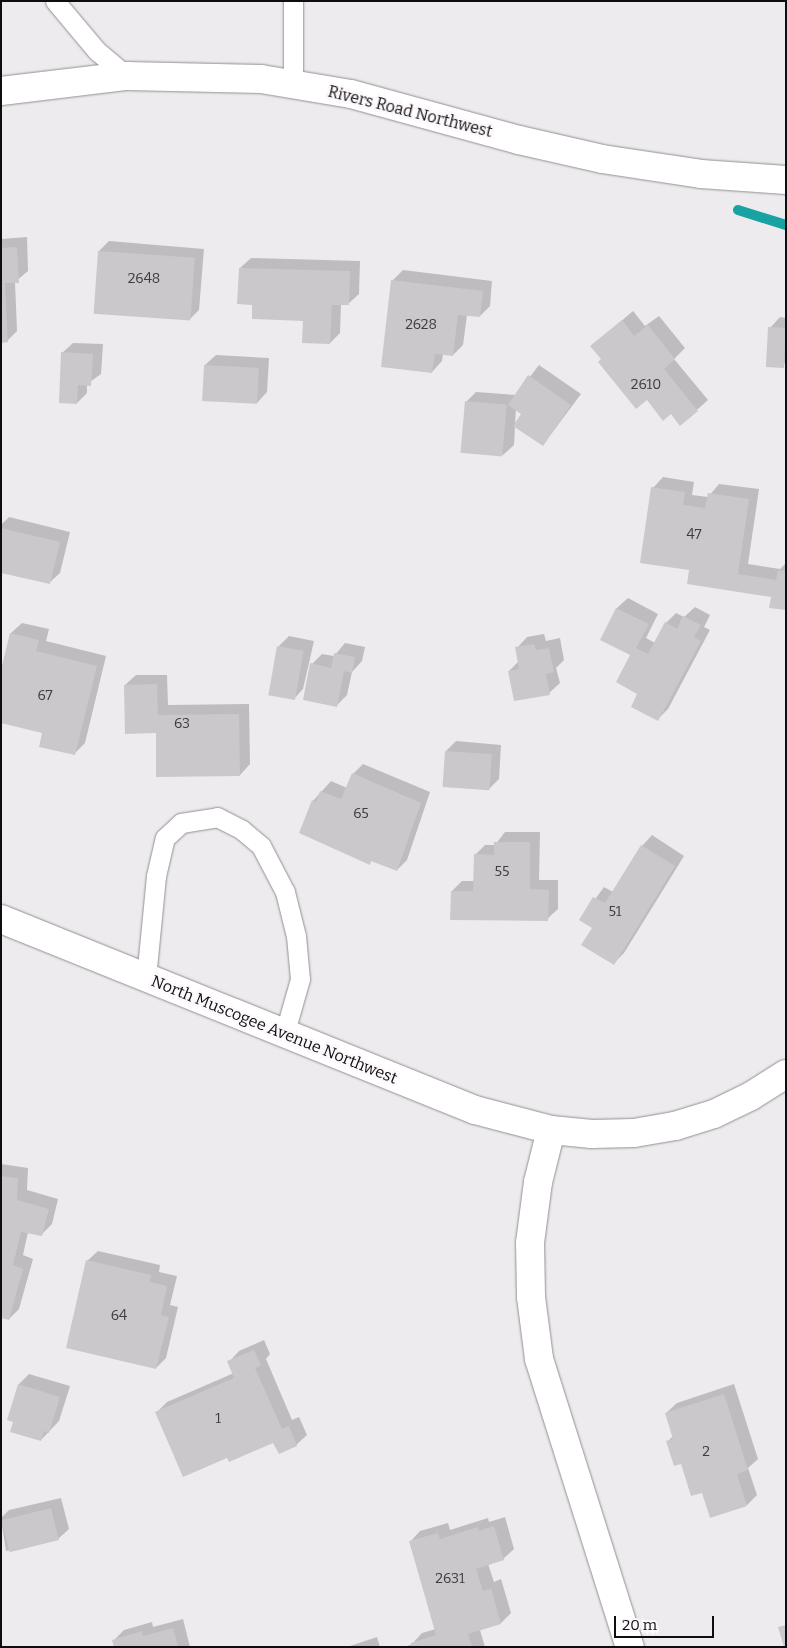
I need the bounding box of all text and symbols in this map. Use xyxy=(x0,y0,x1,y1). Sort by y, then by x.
street label: Rivers Road Northwest xyxy=(326,82,494,142)
house number: 2648 xyxy=(128,271,160,287)
house number: 2628 xyxy=(405,317,437,333)
house number: 2610 xyxy=(631,377,661,393)
house number: 47 xyxy=(686,527,702,543)
house number: 67 xyxy=(37,688,53,704)
house number: 63 xyxy=(174,716,190,732)
house number: 65 xyxy=(353,806,369,822)
house number: 55 xyxy=(495,864,509,880)
house number: 51 xyxy=(609,904,621,920)
street label: North Muscogee Avenue Northwest xyxy=(148,972,400,1088)
house number: 64 xyxy=(111,1308,127,1324)
house number: 1 xyxy=(215,1411,221,1427)
house number: 2 xyxy=(702,1444,710,1460)
house number: 2631 xyxy=(435,1571,465,1587)
scale bar xyxy=(617,1606,717,1638)
text: 20 m xyxy=(622,1616,657,1634)

